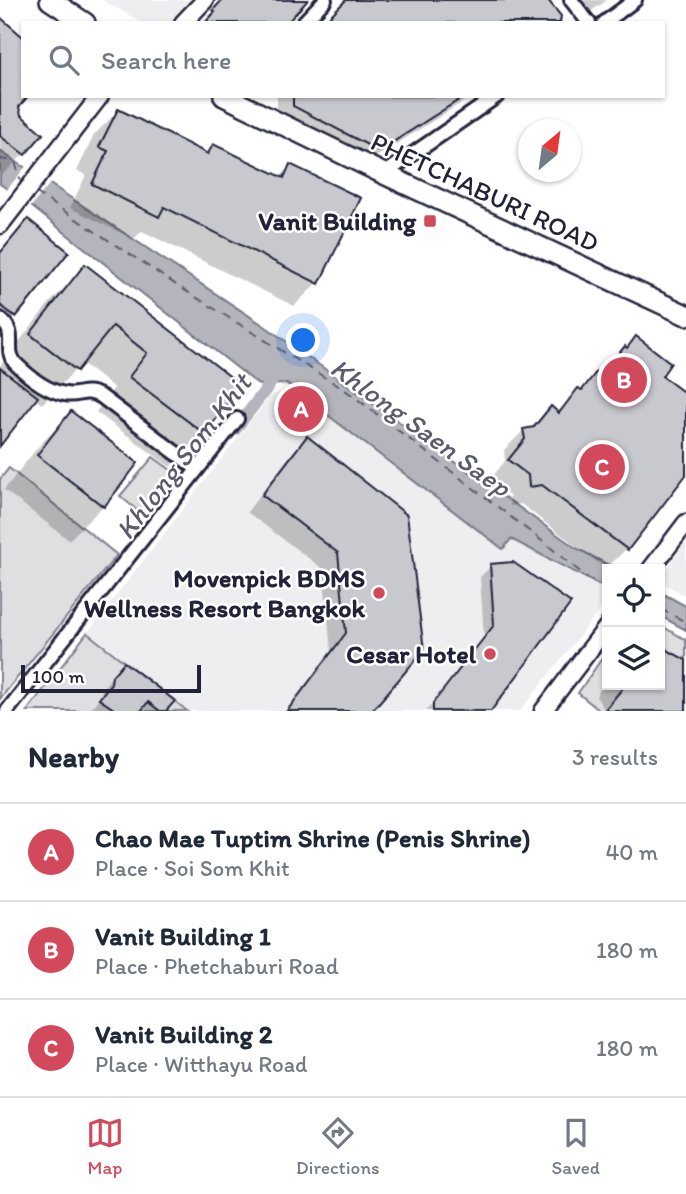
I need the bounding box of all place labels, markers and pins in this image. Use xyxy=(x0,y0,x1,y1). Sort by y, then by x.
place label: Vanit Building xyxy=(258,205,417,237)
marker: Vanit Building xyxy=(422,213,438,229)
pin: B xyxy=(601,354,647,406)
pin: A xyxy=(278,383,324,435)
pin: C xyxy=(579,441,625,493)
place label: Movenpick BDMS Wellness Resort Bangkok xyxy=(84,562,366,624)
marker: Movenpick BDMS Wellness Resort Bangkok xyxy=(371,585,387,601)
place label: Cesar Hotel xyxy=(346,638,477,670)
marker: Cesar Hotel xyxy=(482,646,498,662)

